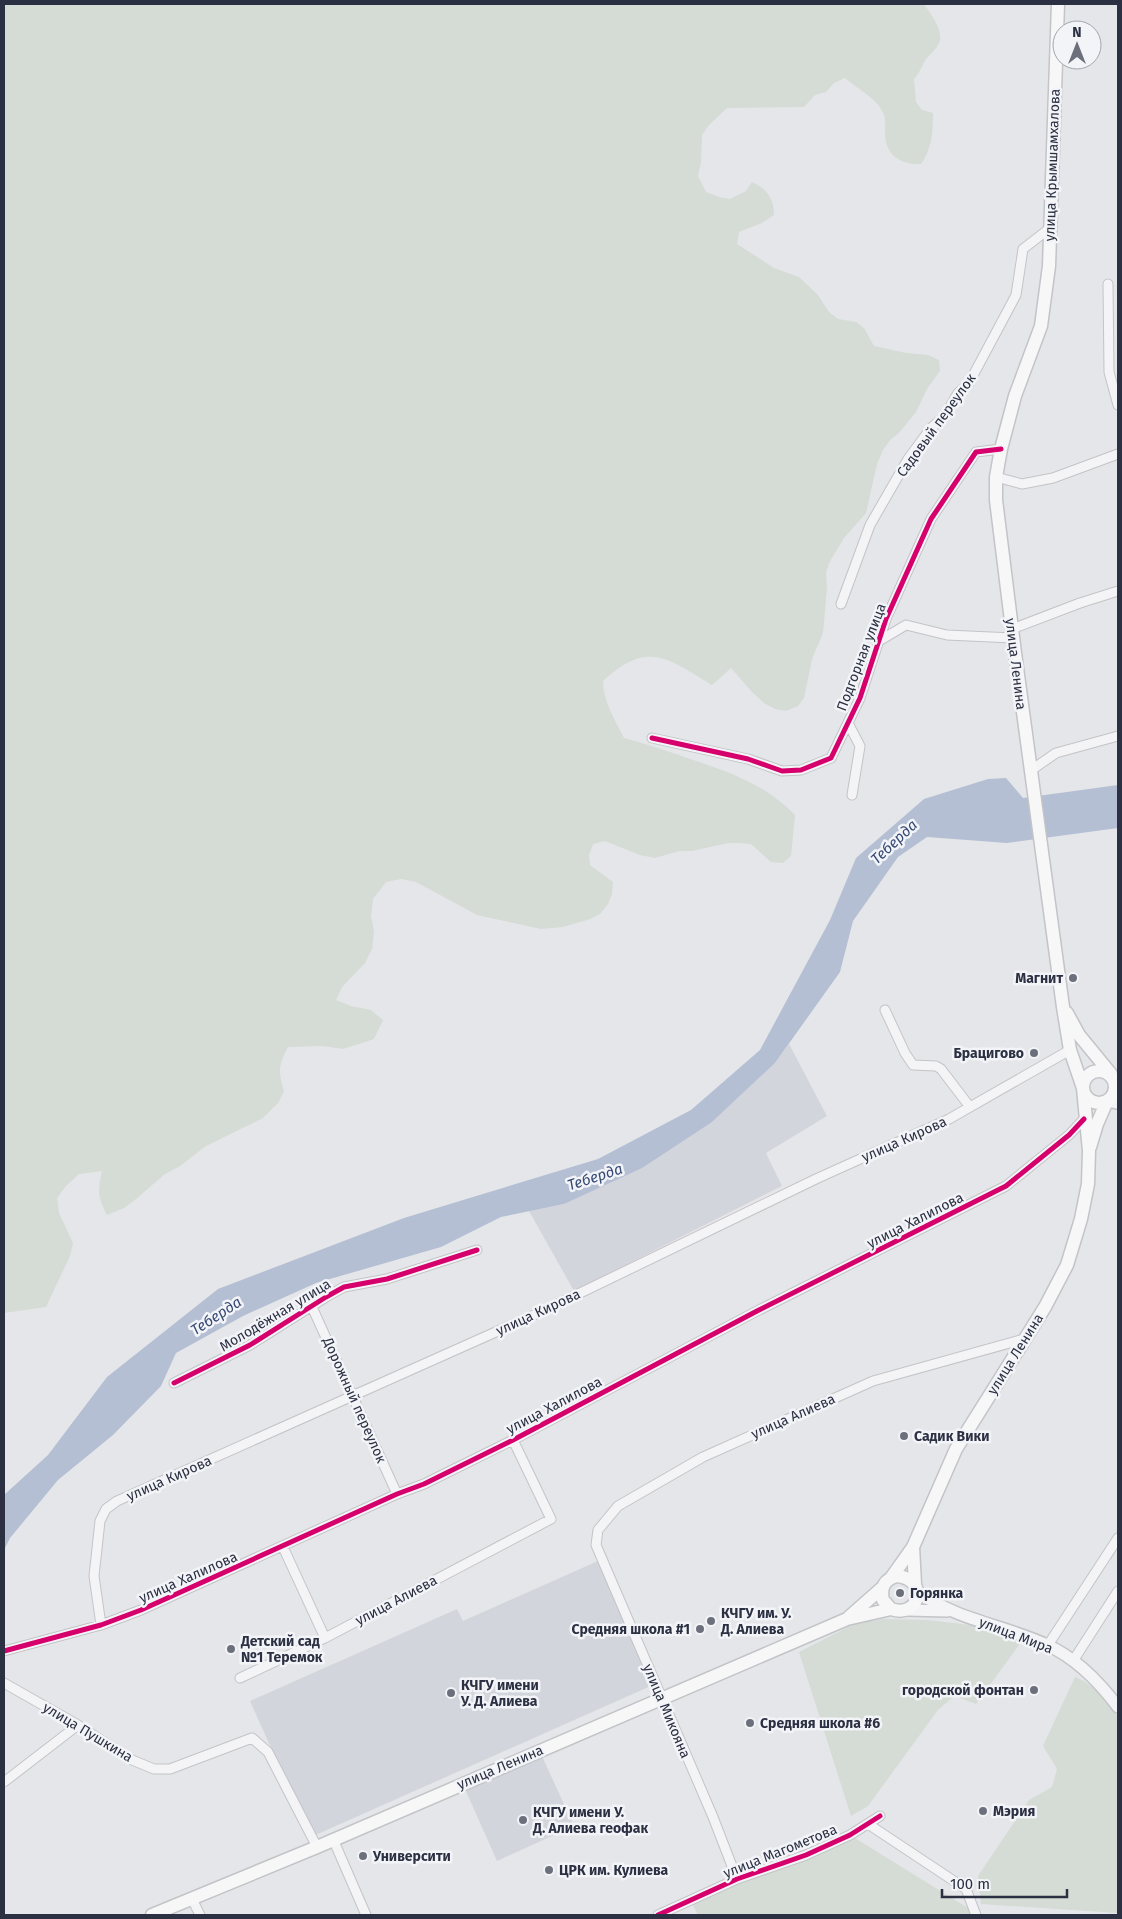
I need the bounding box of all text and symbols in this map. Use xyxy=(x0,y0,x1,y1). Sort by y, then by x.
north arrow xyxy=(1052,20,1102,70)
text: N xyxy=(1072,24,1082,41)
street label: улица Крымшамхалова xyxy=(1041,88,1064,242)
street label: Садовый переулок xyxy=(893,370,980,480)
street label: Подгорная улица xyxy=(833,601,890,713)
street label: улица Ленина xyxy=(1001,617,1030,711)
water label: Теберда xyxy=(867,816,921,868)
place label: Магнит xyxy=(1015,970,1063,987)
marker: Магнит xyxy=(1067,972,1079,984)
place label: Брацигово xyxy=(953,1045,1024,1062)
marker: Брацигово xyxy=(1028,1047,1040,1059)
street label: улица Кирова xyxy=(859,1113,949,1166)
water label: Теберда xyxy=(565,1160,625,1194)
street label: улица Халилова xyxy=(864,1189,966,1252)
street label: Молодёжная улица xyxy=(217,1276,334,1355)
street label: улица Кирова xyxy=(493,1285,583,1339)
water label: Теберда xyxy=(187,1293,245,1339)
street label: улица Ленина xyxy=(984,1311,1047,1398)
street label: Дорожный переулок xyxy=(319,1334,390,1466)
street label: улица Халилова xyxy=(504,1373,605,1438)
street label: улица Алиева xyxy=(749,1390,838,1443)
place label: Садик Вики xyxy=(914,1428,989,1445)
marker: Садик Вики xyxy=(898,1430,910,1442)
street label: улица Кирова xyxy=(124,1452,214,1505)
street label: улица Халилова xyxy=(136,1548,240,1607)
street label: улица Алиева xyxy=(352,1572,440,1629)
place label: Горянка xyxy=(910,1585,964,1602)
marker: Горянка xyxy=(894,1587,906,1599)
place label: КЧГУ им. У. Д. Алиева xyxy=(720,1605,791,1638)
street label: улица Мира xyxy=(976,1614,1055,1657)
marker: КЧГУ им. У. Д. Алиева xyxy=(705,1615,717,1627)
place label: Средняя школа #1 xyxy=(571,1621,690,1638)
marker: Средняя школа #1 xyxy=(694,1623,706,1635)
place label: Детский сад №1 Теремок xyxy=(240,1633,323,1666)
marker: Детский сад №1 Теремок xyxy=(225,1643,237,1655)
street label: улица Микояна xyxy=(639,1661,694,1761)
place label: КЧГУ имени У. Д. Алиева xyxy=(460,1677,539,1710)
place label: городской фонтан xyxy=(902,1682,1024,1699)
marker: городской фонтан xyxy=(1028,1684,1040,1696)
marker: КЧГУ имени У. Д. Алиева xyxy=(445,1687,457,1699)
street label: улица Пушкина xyxy=(40,1699,136,1766)
place label: Средняя школа #6 xyxy=(760,1715,880,1732)
marker: Средняя школа #6 xyxy=(744,1717,756,1729)
street label: улица Ленина xyxy=(454,1742,546,1793)
place label: Мэрия xyxy=(993,1803,1035,1820)
place label: КЧГУ имени У. Д. Алиева геофак xyxy=(532,1804,648,1837)
marker: Мэрия xyxy=(977,1805,989,1817)
marker: КЧГУ имени У. Д. Алиева геофак xyxy=(517,1814,529,1826)
street label: улица Магометова xyxy=(721,1821,840,1882)
place label: Университи xyxy=(372,1848,451,1865)
marker: Университи xyxy=(357,1850,369,1862)
place label: ЦРК им. Кулиева xyxy=(559,1862,669,1879)
marker: ЦРК им. Кулиева xyxy=(543,1864,555,1876)
scale bar xyxy=(942,1866,1067,1898)
text: 100 m xyxy=(950,1875,990,1893)

